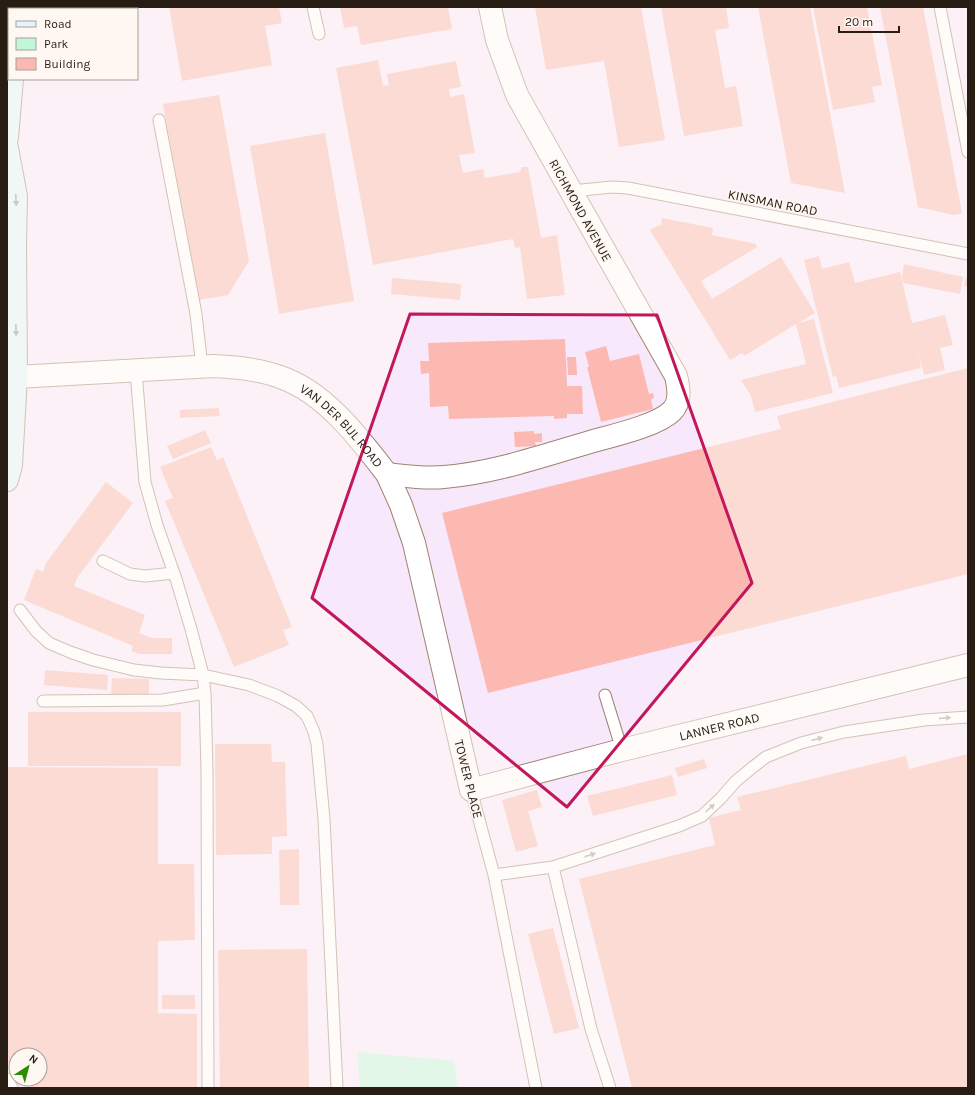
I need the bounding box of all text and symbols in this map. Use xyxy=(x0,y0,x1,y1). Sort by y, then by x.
legend xyxy=(8,8,138,80)
scale bar xyxy=(839,8,899,34)
text: 20 m xyxy=(845,15,873,29)
text: Road xyxy=(44,17,72,31)
text: Park xyxy=(44,37,69,51)
text: Building xyxy=(44,57,91,71)
street label: RICHMOND AVENUE xyxy=(546,156,615,264)
street label: KINSMAN ROAD xyxy=(727,186,819,219)
one-way arrow xyxy=(12,194,19,206)
one-way arrow xyxy=(13,324,19,337)
street label: VAN DER BIJL ROAD xyxy=(297,381,386,470)
street label: LANNER ROAD xyxy=(678,710,761,744)
one-way arrow xyxy=(939,715,951,722)
one-way arrow xyxy=(811,736,823,742)
street label: TOWER PLACE xyxy=(451,738,486,820)
one-way arrow xyxy=(706,804,715,813)
one-way arrow xyxy=(584,852,596,858)
north arrow xyxy=(8,1047,48,1087)
text: N xyxy=(27,1052,41,1067)

